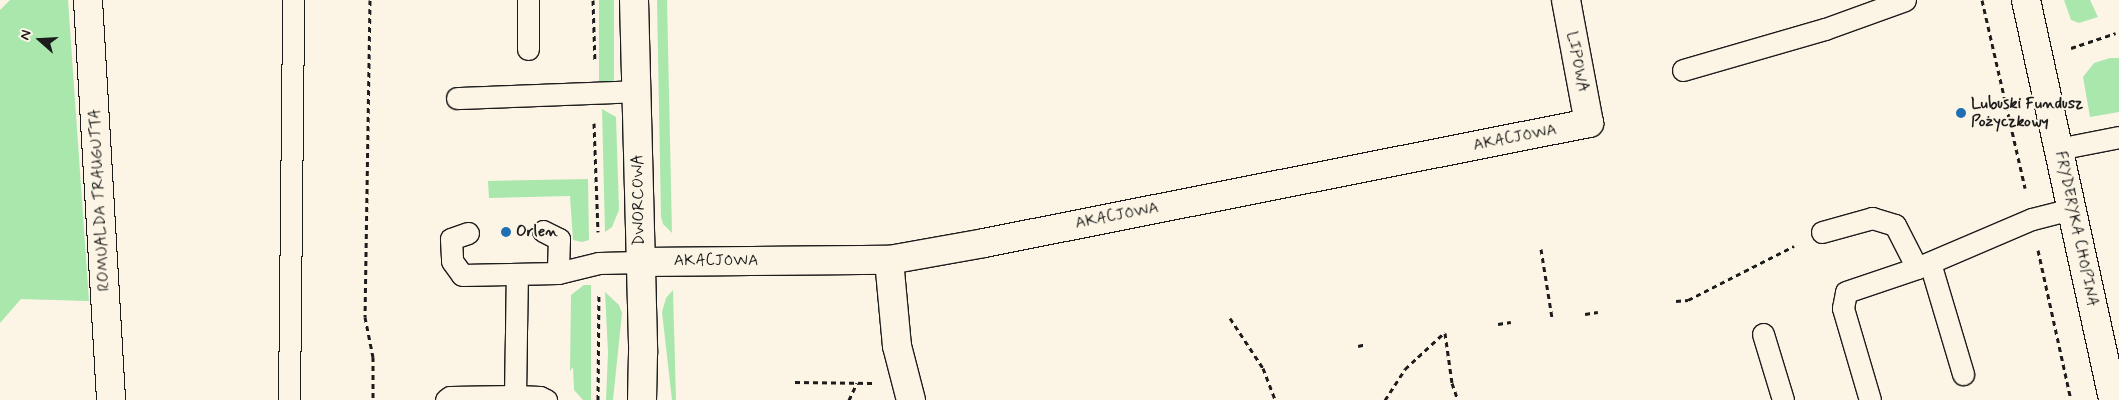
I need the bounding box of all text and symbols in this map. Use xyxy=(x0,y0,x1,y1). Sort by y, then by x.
north arrow xyxy=(15,15,65,65)
text: N xyxy=(16,28,36,42)
street label: LIPOWA xyxy=(1562,30,1592,94)
place label: Lubuski Fundusz Pożyczkowy xyxy=(1971,94,2081,132)
marker: Lubuski Fundusz Pożyczkowy xyxy=(1955,107,1967,119)
street label: ROMUALDA TRAUGUTTA xyxy=(86,110,114,290)
street label: AKACJOWA xyxy=(1472,120,1558,156)
street label: FRYDERYKA CHOPINA xyxy=(2050,148,2102,310)
street label: DWORCOWA xyxy=(629,154,649,246)
street label: AKACJOWA xyxy=(1074,198,1160,234)
place label: Orlen xyxy=(516,222,558,242)
marker: Orlen xyxy=(500,226,512,238)
street label: AKACJOWA xyxy=(674,251,758,271)

